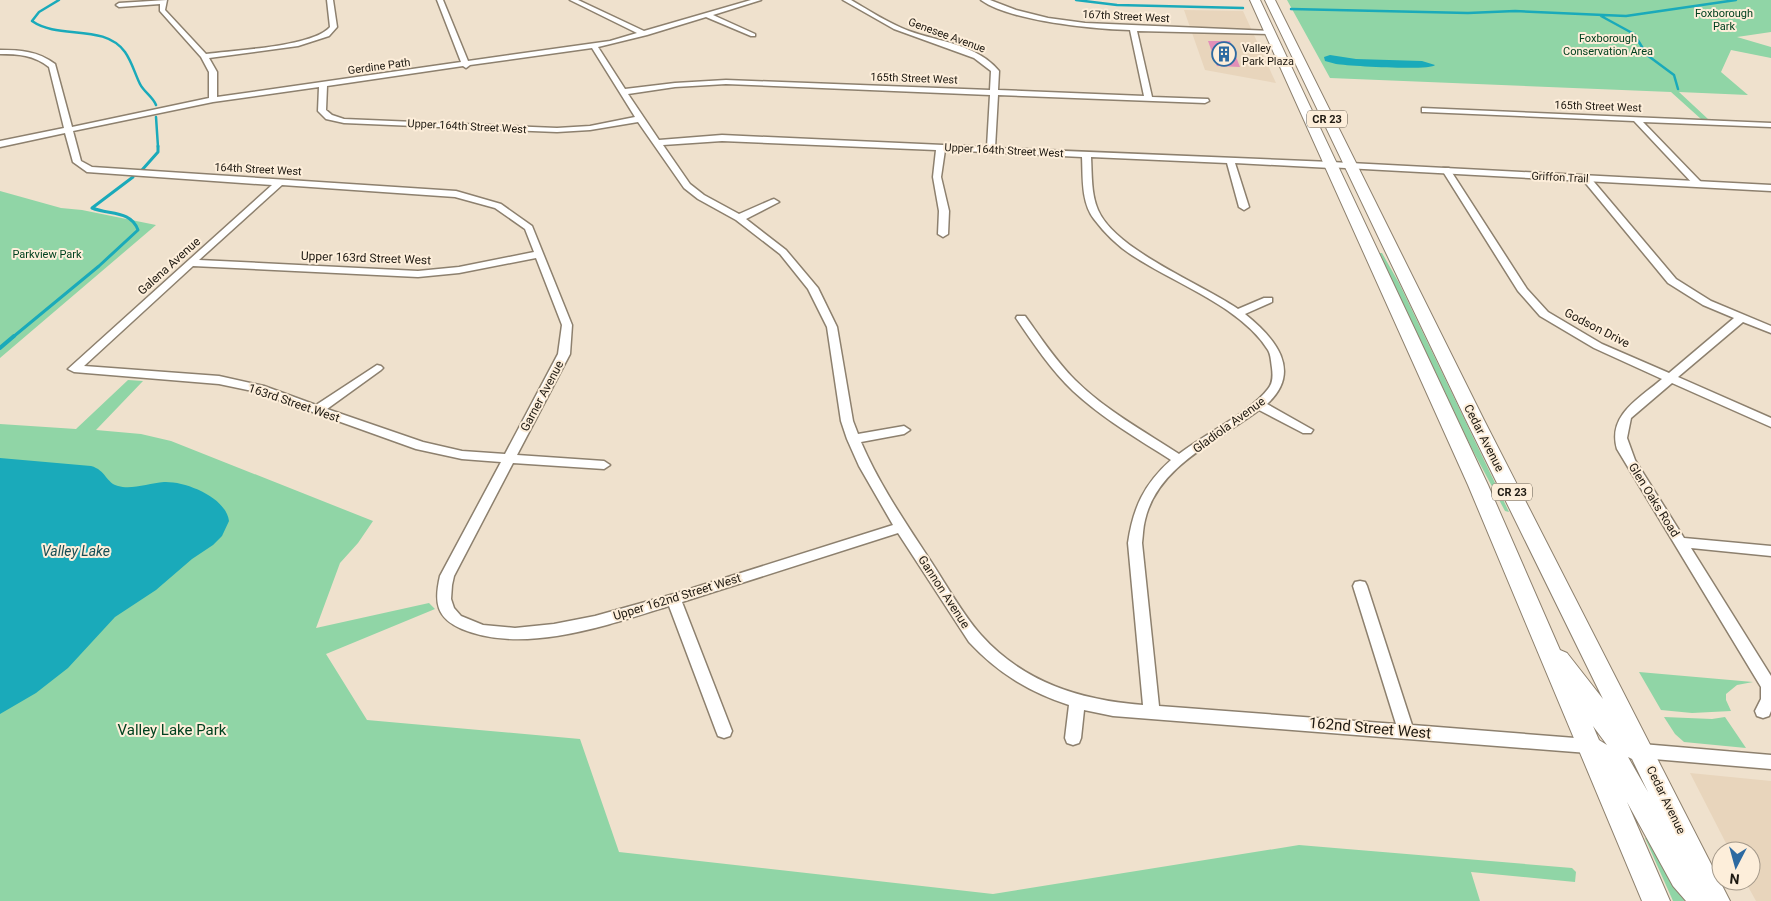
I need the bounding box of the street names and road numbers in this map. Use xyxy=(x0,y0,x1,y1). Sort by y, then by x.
street label: 167th Street West xyxy=(1082,8,1170,25)
street label: Genesee Avenue xyxy=(906,15,987,56)
street label: Gerdine Path xyxy=(347,56,411,77)
street label: 165th Street West xyxy=(870,70,958,87)
street label: 165th Street West xyxy=(1554,98,1642,115)
road number: CR 23 xyxy=(1307,110,1347,128)
street label: Upper 164th Street West xyxy=(407,117,527,136)
street label: Upper 164th Street West xyxy=(944,141,1064,160)
street label: 164th Street West xyxy=(214,161,302,178)
street label: Griffon Trail xyxy=(1531,170,1589,185)
street label: Galena Avenue xyxy=(135,234,203,298)
street label: Upper 163rd Street West xyxy=(301,249,431,267)
street label: Godson Drive xyxy=(1562,306,1632,350)
street label: Garner Avenue xyxy=(517,358,567,434)
street label: 163rd Street West xyxy=(247,381,342,425)
street label: Gladiola Avenue xyxy=(1190,394,1268,456)
street label: Cedar Avenue xyxy=(1461,402,1507,474)
street label: Glen Oaks Road xyxy=(1626,460,1682,540)
road number: CR 23 xyxy=(1492,484,1532,501)
street label: Gannon Avenue xyxy=(915,553,973,631)
street label: Upper 162nd Street West xyxy=(611,571,743,623)
street label: 162nd Street West xyxy=(1308,714,1432,742)
street label: Cedar Avenue xyxy=(1644,764,1688,836)

